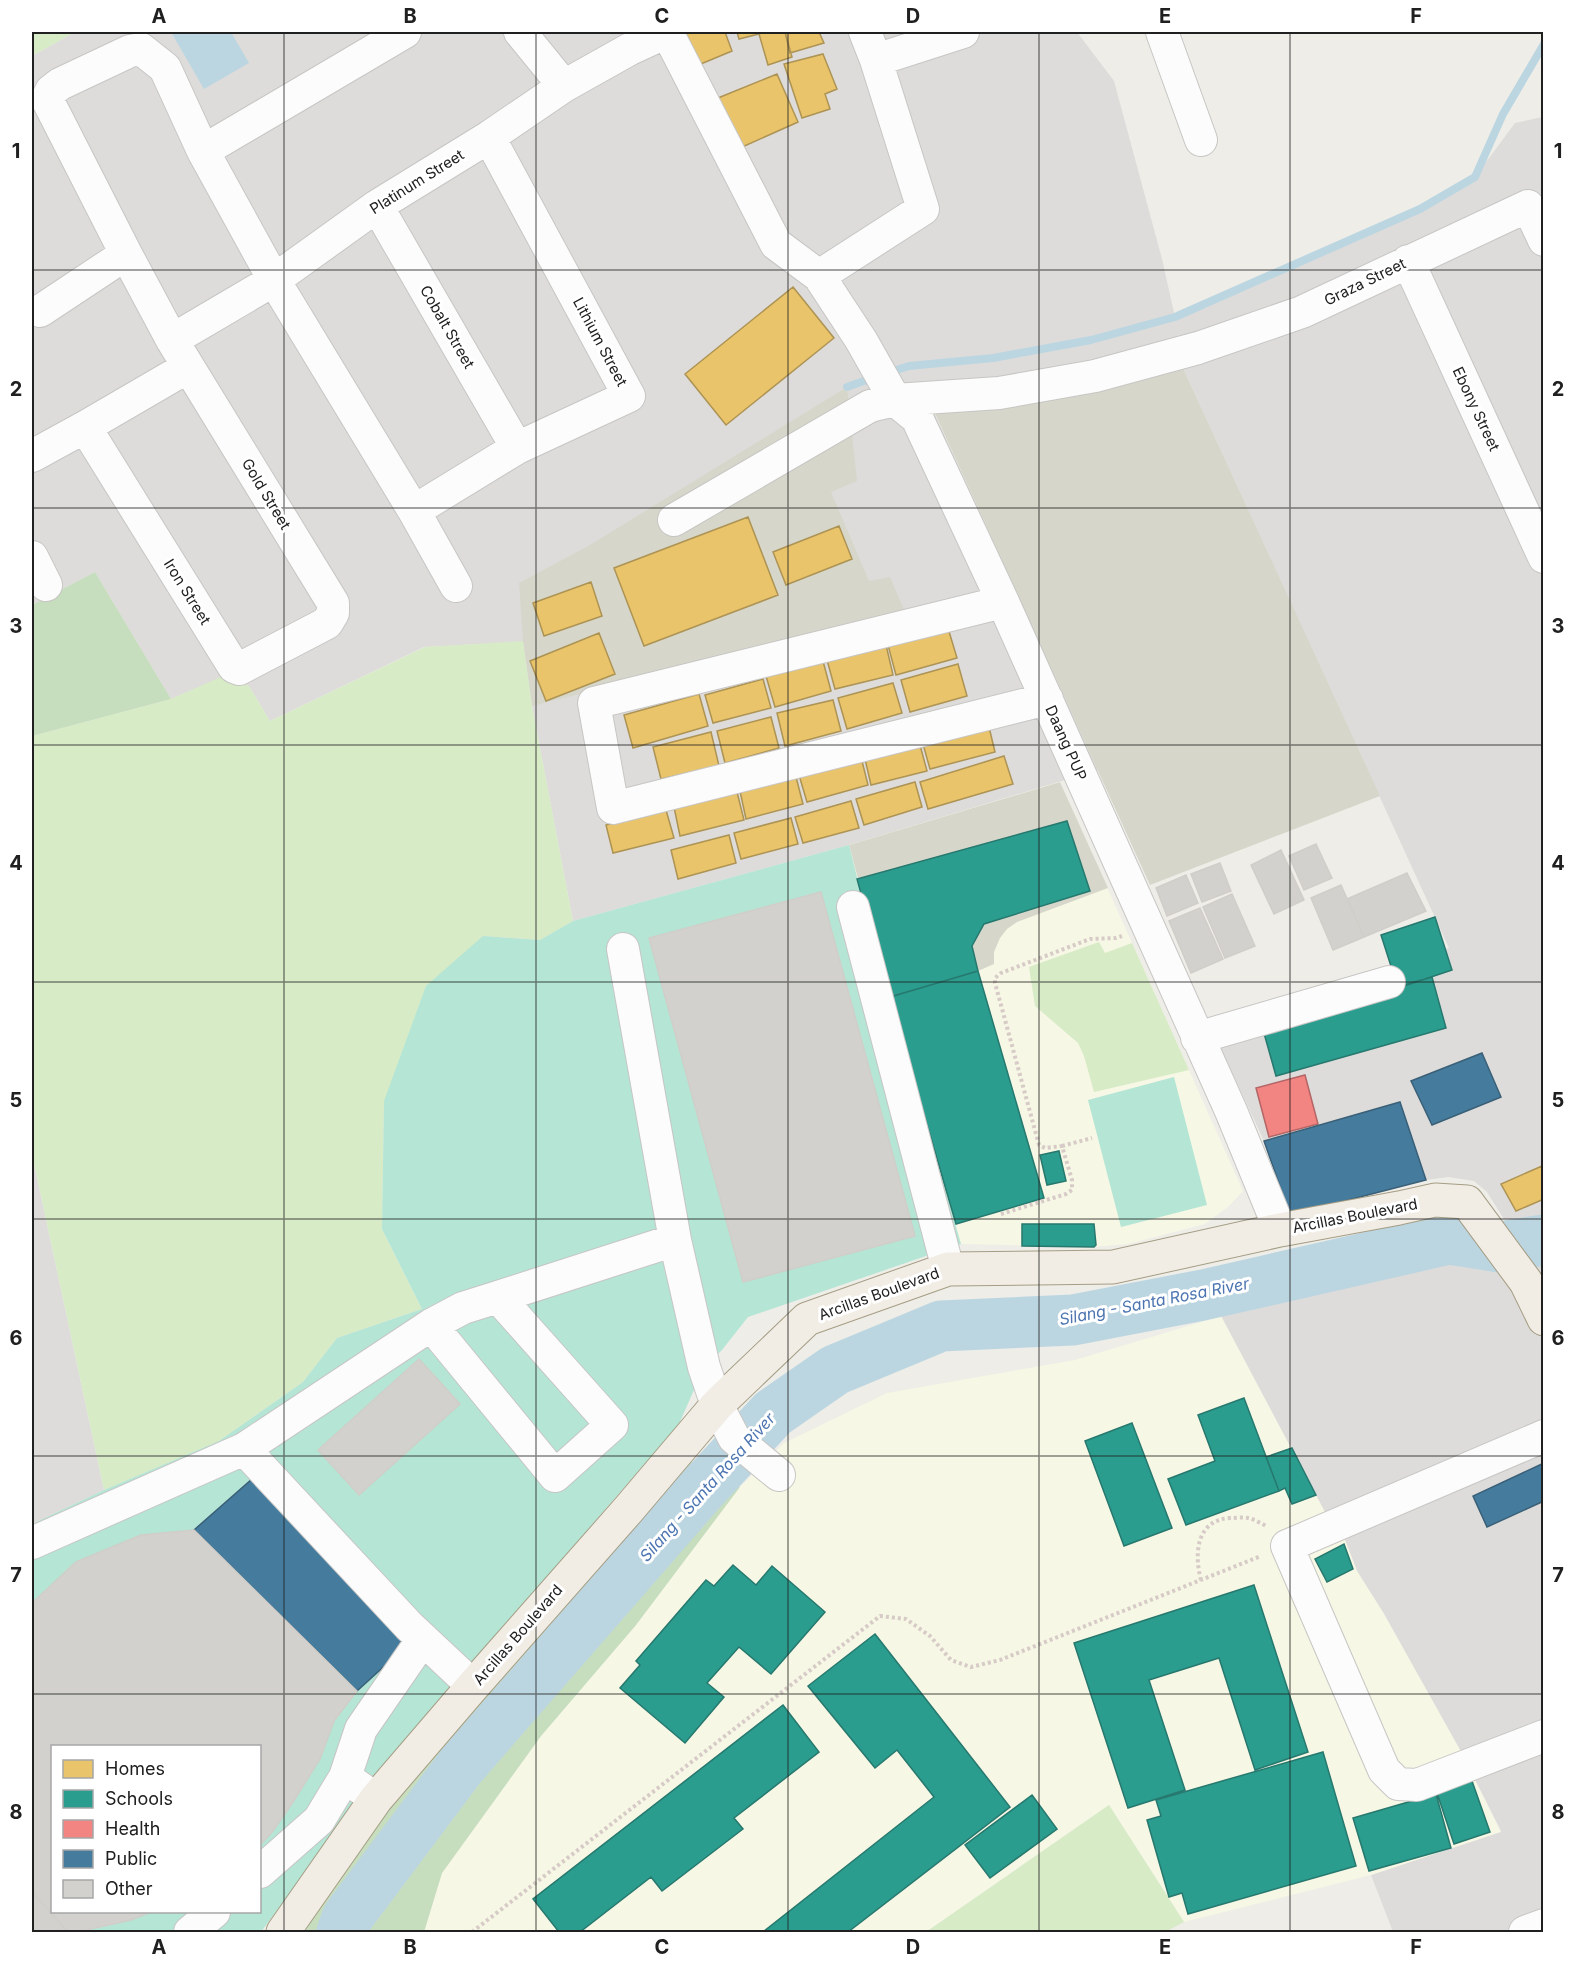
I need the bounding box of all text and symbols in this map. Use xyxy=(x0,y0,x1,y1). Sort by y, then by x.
text: A xyxy=(152,4,167,28)
text: B xyxy=(403,4,417,28)
text: C xyxy=(655,4,669,28)
text: D xyxy=(906,4,920,28)
text: E xyxy=(1159,4,1171,28)
text: F xyxy=(1410,4,1422,28)
text: 1 xyxy=(12,139,20,163)
text: 1 xyxy=(1554,139,1562,163)
street label: Platinum Street xyxy=(366,145,467,218)
street label: Graza Street xyxy=(1321,254,1409,309)
street label: Cobalt Street xyxy=(416,282,479,372)
street label: Lithium Street xyxy=(569,294,632,390)
street label: Ebony Street xyxy=(1449,364,1504,454)
text: 2 xyxy=(10,377,22,401)
text: 2 xyxy=(1552,377,1564,401)
street label: Gold Street xyxy=(238,455,295,533)
street label: Iron Street xyxy=(160,555,215,628)
text: 3 xyxy=(10,614,22,638)
text: 3 xyxy=(1552,614,1564,638)
street label: Daang PUP xyxy=(1041,702,1091,783)
text: 4 xyxy=(9,851,23,875)
text: 4 xyxy=(1551,851,1565,875)
text: 5 xyxy=(10,1088,22,1112)
text: 5 xyxy=(1552,1088,1564,1112)
street label: Arcillas Boulevard xyxy=(1291,1194,1419,1237)
street label: Arcillas Boulevard xyxy=(816,1263,942,1324)
water label: Silang - Santa Rosa River xyxy=(1057,1273,1252,1329)
text: 6 xyxy=(10,1326,23,1350)
text: 6 xyxy=(1552,1326,1565,1350)
water label: Silang - Santa Rosa River xyxy=(635,1408,780,1565)
text: 7 xyxy=(10,1563,22,1587)
text: 7 xyxy=(1552,1563,1564,1587)
street label: Arcillas Boulevard xyxy=(469,1581,566,1689)
legend xyxy=(51,1745,261,1913)
text: Homes xyxy=(105,1758,165,1779)
text: Schools xyxy=(105,1788,173,1809)
text: 8 xyxy=(9,1800,23,1824)
text: 8 xyxy=(1551,1800,1565,1824)
text: Health xyxy=(105,1818,160,1839)
text: Public xyxy=(105,1848,157,1869)
text: Other xyxy=(105,1878,153,1899)
text: A xyxy=(152,1935,167,1959)
text: B xyxy=(403,1935,417,1959)
text: C xyxy=(655,1935,669,1959)
text: D xyxy=(906,1935,920,1959)
text: E xyxy=(1159,1935,1171,1959)
text: F xyxy=(1410,1935,1422,1959)

